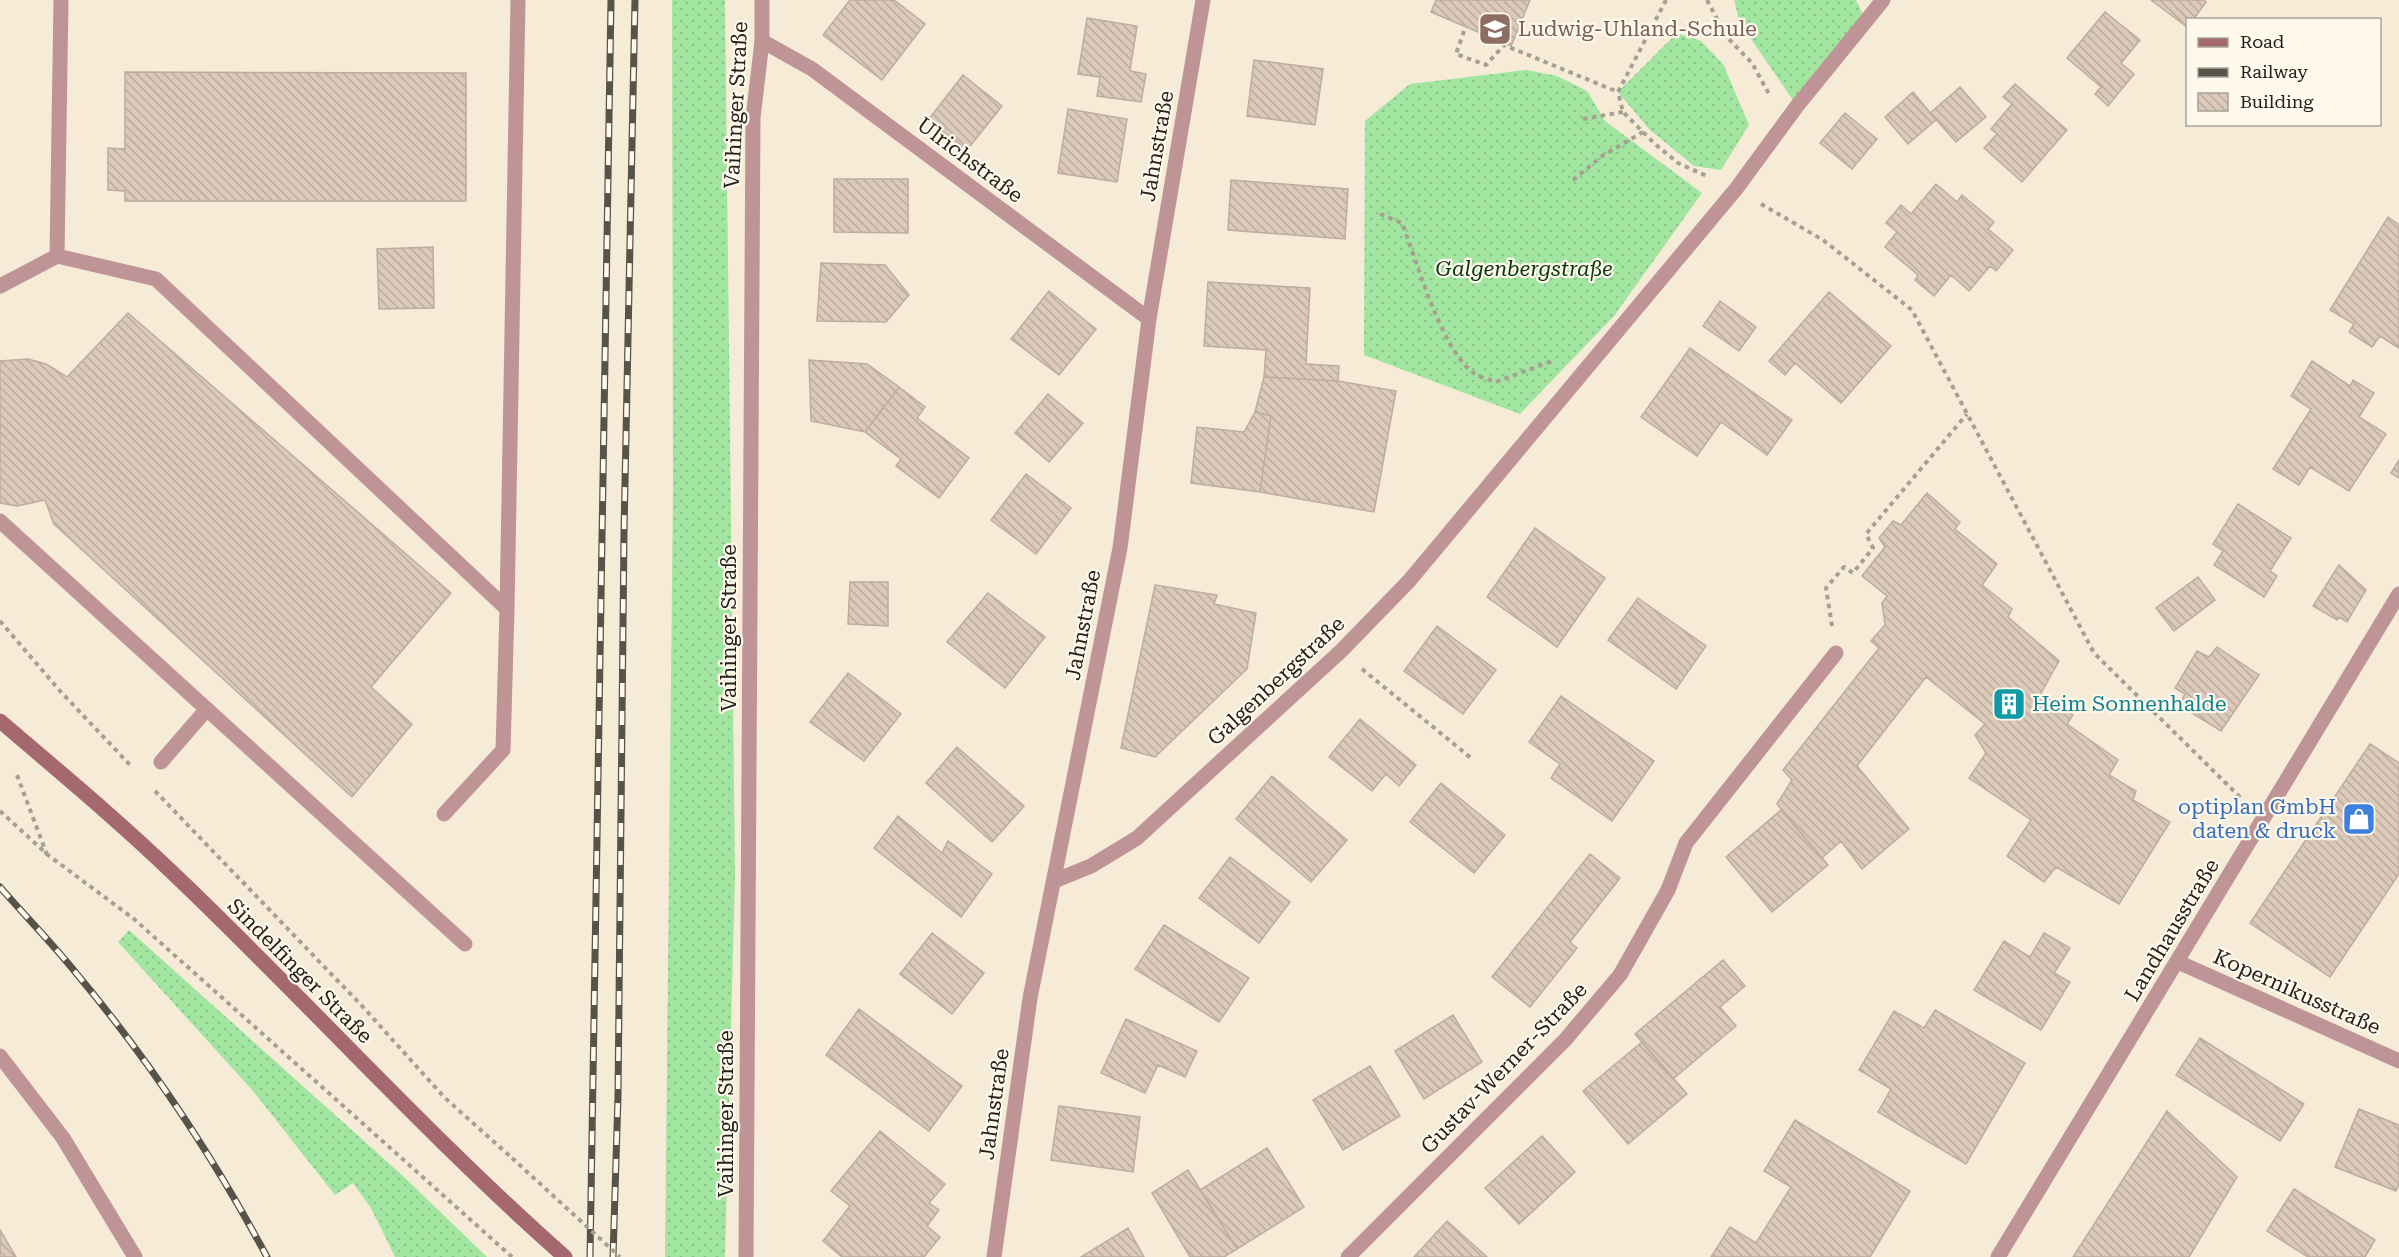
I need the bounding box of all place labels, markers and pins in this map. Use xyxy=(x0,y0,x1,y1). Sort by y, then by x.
school or university icon: Ludwig-Uhland-Schule xyxy=(1477,11,1513,47)
place label: Ludwig-Uhland-Schule xyxy=(1518,17,1757,41)
building icon: Heim Sonnenhalde xyxy=(1991,686,2027,722)
place label: Heim Sonnenhalde xyxy=(2032,692,2227,716)
place label: optiplan GmbH daten & druck xyxy=(2178,795,2336,843)
shop icon: optiplan GmbH daten & druck xyxy=(2341,801,2377,837)

